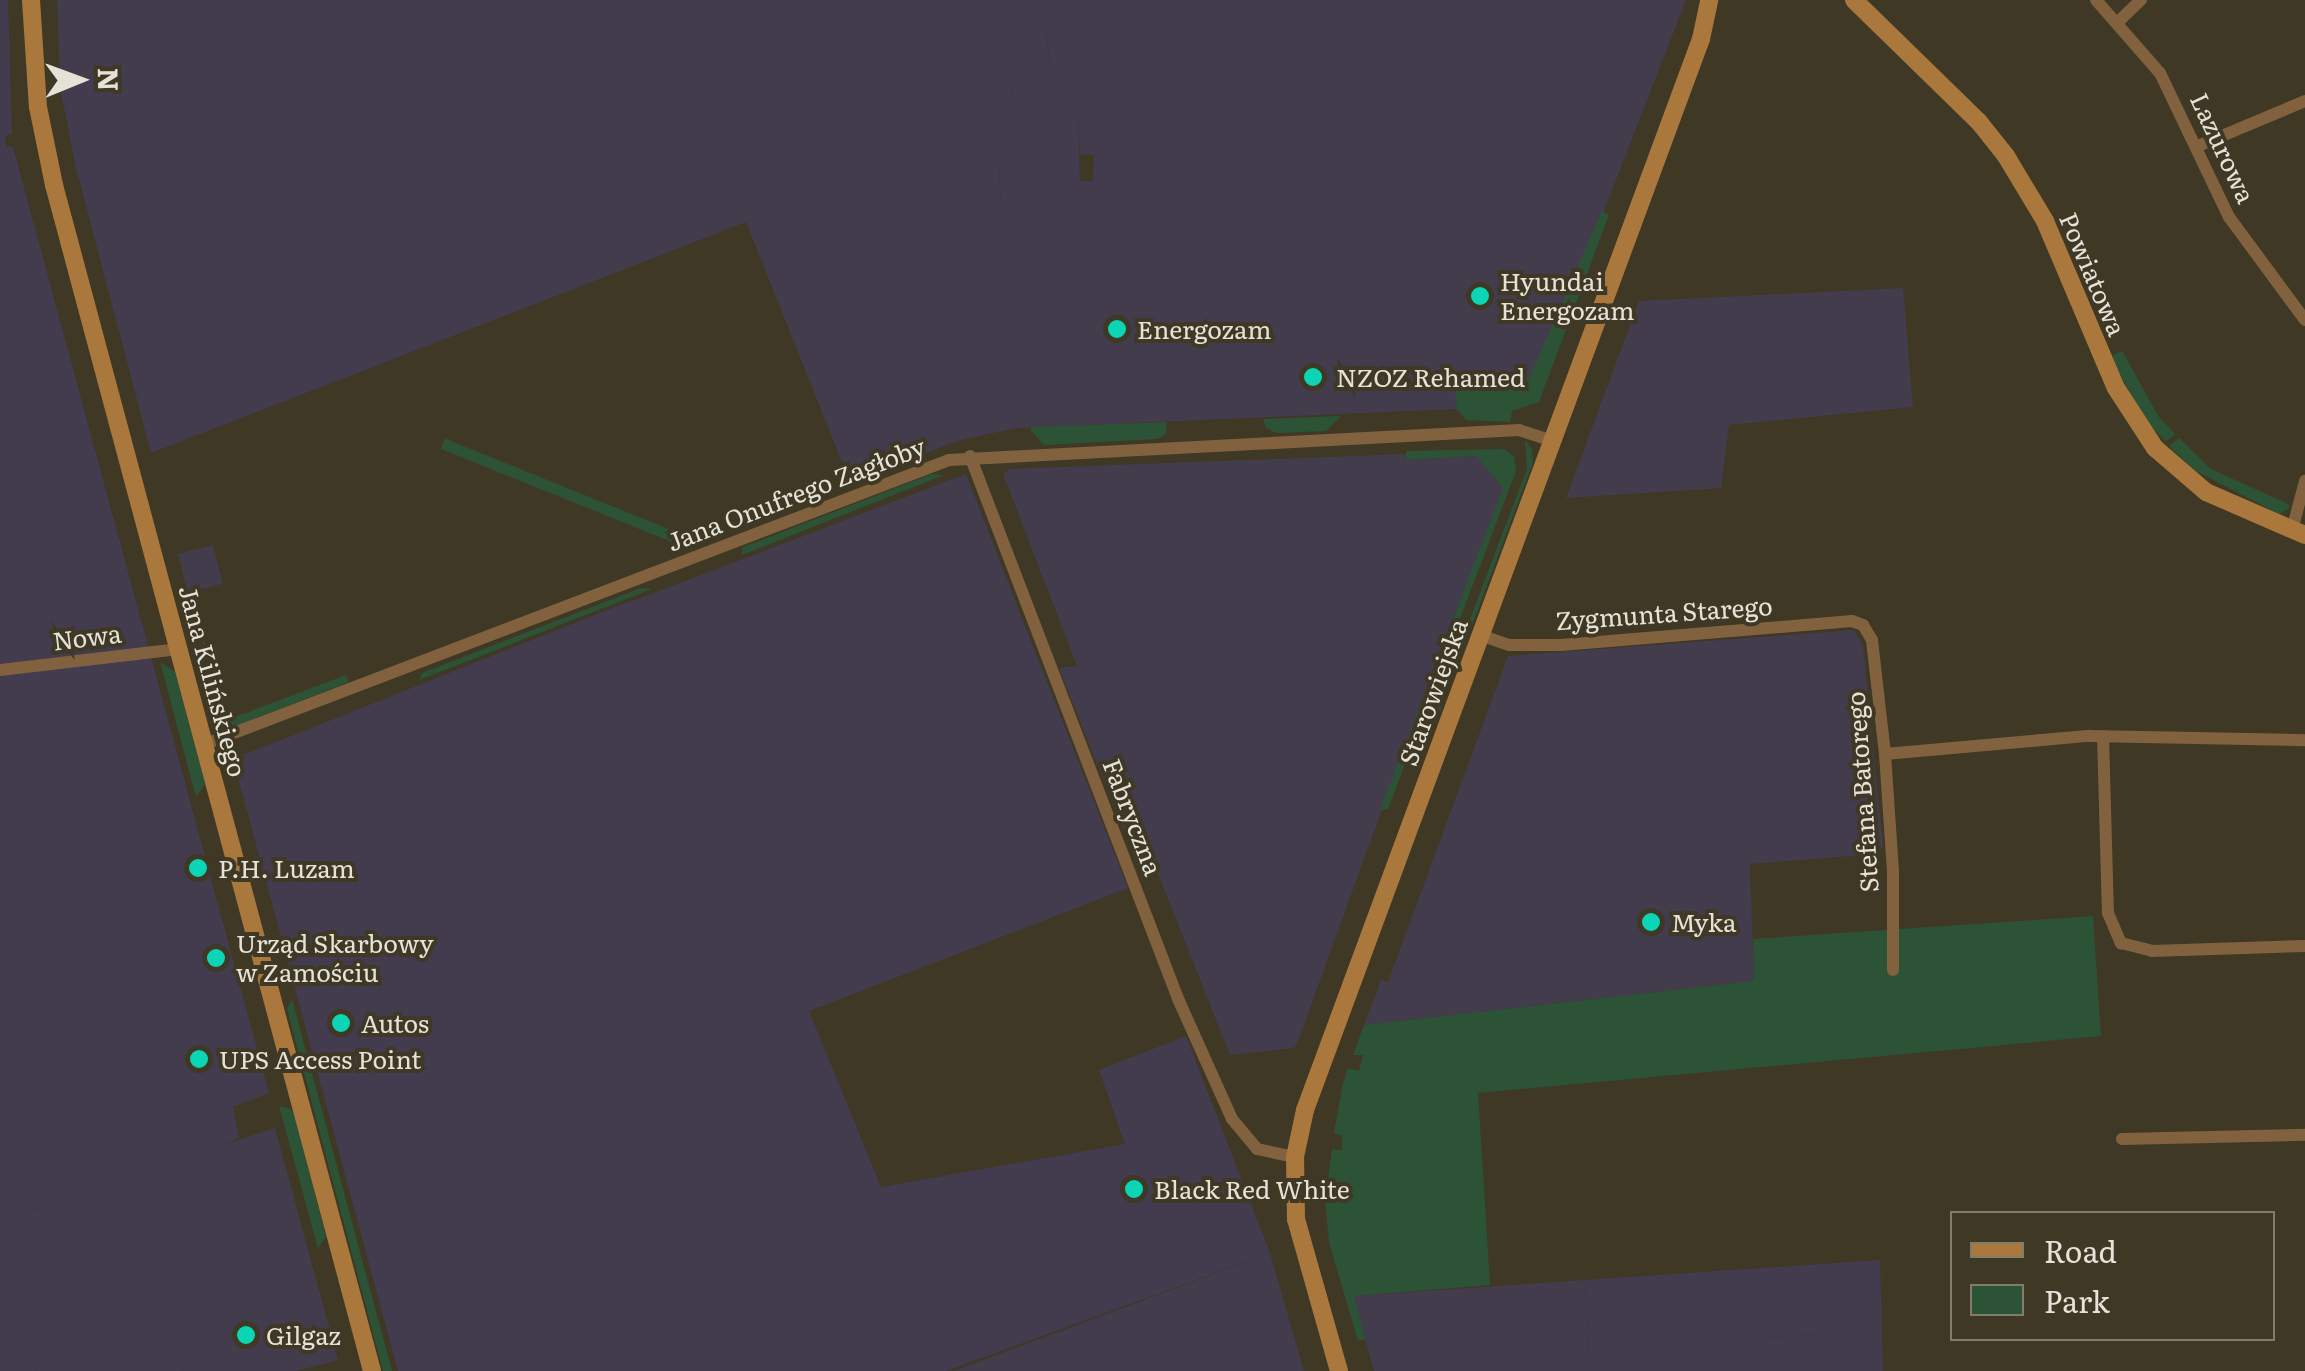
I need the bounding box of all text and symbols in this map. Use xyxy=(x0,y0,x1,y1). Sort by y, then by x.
north arrow xyxy=(30,30,130,130)
text: N xyxy=(89,67,131,92)
street label: Lazurowa xyxy=(2184,88,2262,208)
street label: Powiatowa xyxy=(2054,208,2132,340)
place label: Hyundai Energozam xyxy=(1500,267,1634,326)
marker: Hyundai Energozam xyxy=(1469,285,1491,307)
place label: Energozam xyxy=(1137,314,1271,344)
marker: Energozam xyxy=(1106,318,1128,340)
place label: NZOZ Rehamed xyxy=(1336,362,1525,392)
marker: NZOZ Rehamed xyxy=(1300,364,1326,390)
street label: Jana Onufrego Zagłoby xyxy=(663,431,929,557)
street label: Jana Kilińskiego xyxy=(173,582,253,780)
street label: Zygmunta Starego xyxy=(1555,590,1773,636)
street label: Starowiejska xyxy=(1393,614,1473,770)
street label: Nowa xyxy=(51,618,123,656)
street label: Stefana Batorego xyxy=(1840,690,1884,894)
street label: Fabryczna xyxy=(1097,755,1169,879)
place label: P.H. Luzam xyxy=(218,853,355,883)
marker: P.H. Luzam xyxy=(187,857,209,879)
place label: Myka xyxy=(1671,907,1736,937)
marker: Myka xyxy=(1640,911,1662,933)
place label: Urząd Skarbowy w Zamościu xyxy=(236,929,434,988)
marker: Urząd Skarbowy w Zamościu xyxy=(205,947,227,969)
place label: Autos xyxy=(361,1008,429,1038)
marker: Autos xyxy=(330,1012,352,1034)
place label: UPS Access Point xyxy=(219,1044,421,1074)
marker: UPS Access Point xyxy=(188,1048,210,1070)
place label: Black Red White xyxy=(1154,1174,1350,1204)
marker: Black Red White xyxy=(1123,1178,1145,1200)
legend xyxy=(1950,1211,2275,1341)
text: Road xyxy=(2044,1228,2117,1272)
text: Park xyxy=(2044,1278,2110,1322)
place label: Gilgaz xyxy=(266,1320,341,1350)
marker: Gilgaz xyxy=(235,1324,257,1346)

